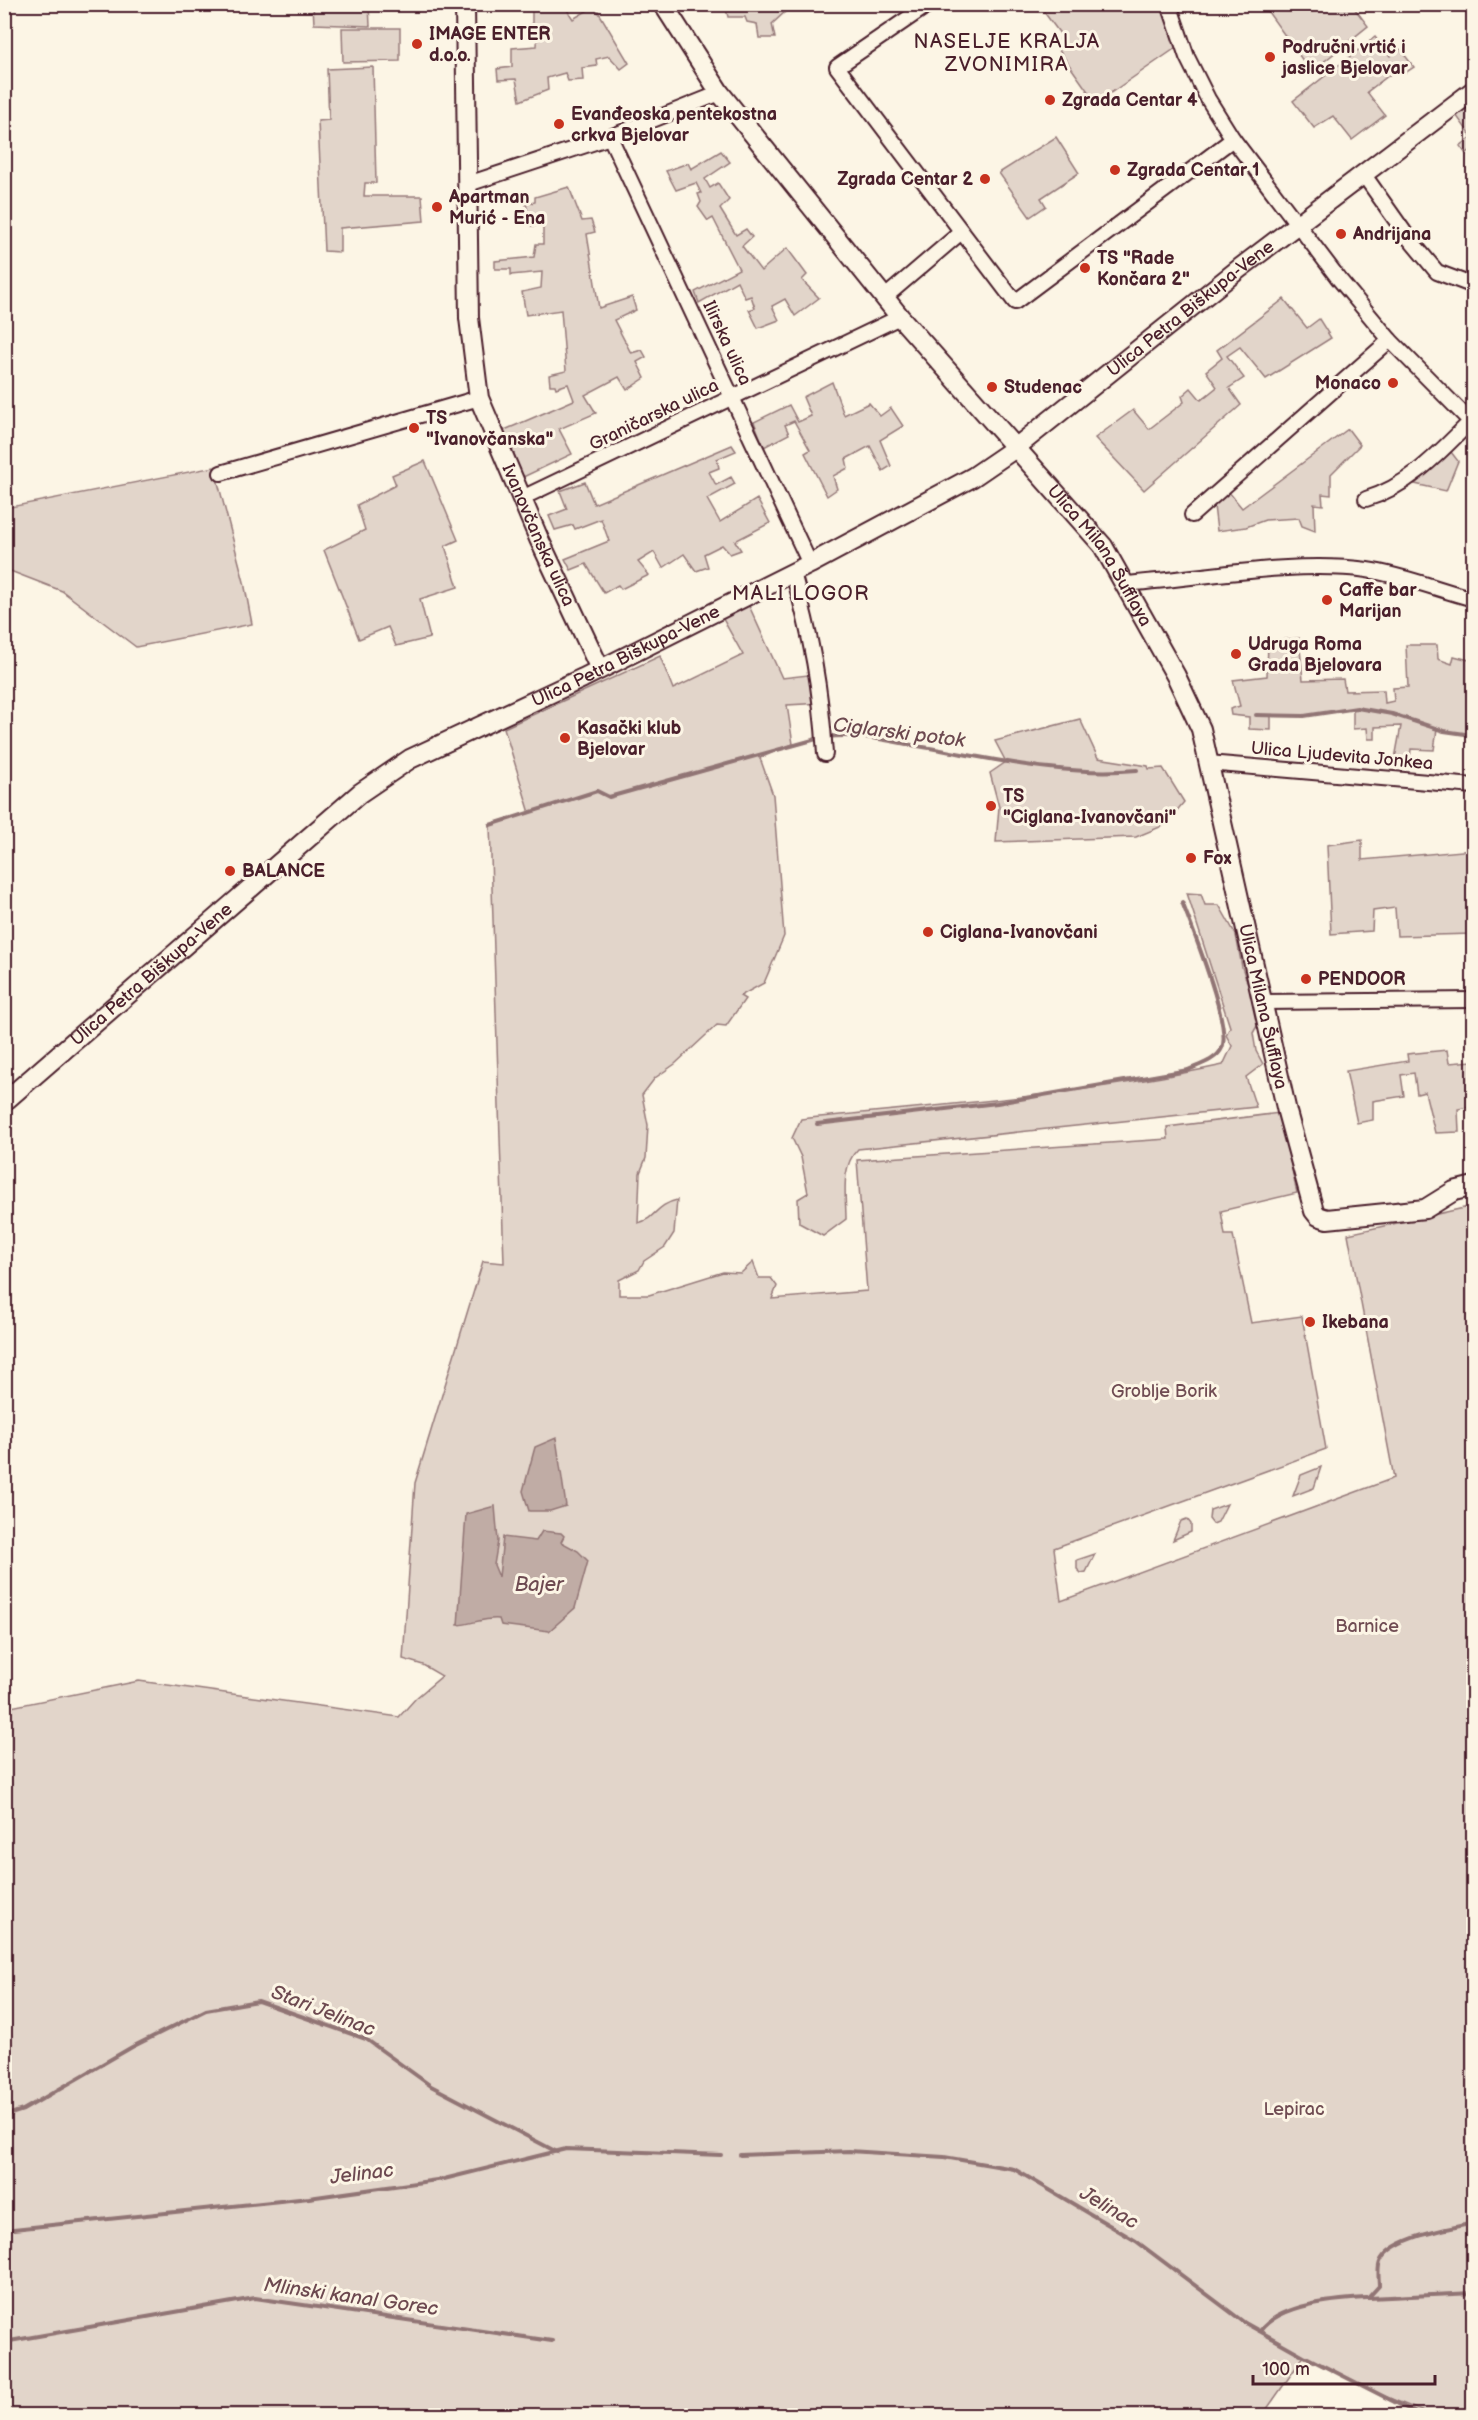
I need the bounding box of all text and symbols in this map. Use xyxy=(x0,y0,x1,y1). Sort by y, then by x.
place label: IMAGE ENTER d.o.o. xyxy=(429,24,551,66)
district label: NASELJE KRALJA ZVONIMIRA xyxy=(913,30,1101,77)
marker: IMAGE ENTER d.o.o. xyxy=(410,37,424,51)
place label: Područni vrtić i jaslice Bjelovar xyxy=(1281,37,1409,79)
marker: Područni vrtić i jaslice Bjelovar xyxy=(1263,50,1277,64)
place label: Zgrada Centar 4 xyxy=(1062,90,1198,111)
marker: Zgrada Centar 4 xyxy=(1043,93,1057,107)
place label: Evanđeoska pentekostna crkva Bjelovar xyxy=(571,104,777,146)
marker: Evanđeoska pentekostna crkva Bjelovar xyxy=(552,117,566,131)
place label: Zgrada Centar 1 xyxy=(1127,160,1260,181)
marker: Zgrada Centar 1 xyxy=(1108,163,1122,177)
place label: Zgrada Centar 2 xyxy=(837,169,973,190)
marker: Zgrada Centar 2 xyxy=(978,172,992,186)
place label: Apartman Murić - Ena xyxy=(448,187,545,229)
marker: Apartman Murić - Ena xyxy=(430,200,444,214)
place label: Andrijana xyxy=(1352,224,1431,245)
marker: Andrijana xyxy=(1334,227,1348,241)
street label: Ulica Petra Biškupa-Vene xyxy=(1103,235,1278,381)
place label: TS "Rade Končara 2" xyxy=(1097,248,1190,290)
marker: TS "Rade Končara 2" xyxy=(1078,261,1092,275)
street label: Ilirska ulica xyxy=(698,297,756,389)
place label: Monaco xyxy=(1315,373,1381,394)
street label: Graničarska ulica xyxy=(586,375,722,455)
marker: Monaco xyxy=(1386,376,1400,390)
place label: Studenac xyxy=(1004,377,1082,398)
marker: Studenac xyxy=(985,380,999,394)
place label: TS "Ivanovčanska" xyxy=(426,408,553,450)
marker: TS "Ivanovčanska" xyxy=(407,421,421,435)
street label: Ivanovčanska ulica xyxy=(498,461,579,609)
street label: Ulica Milana Šufflaya xyxy=(1043,480,1156,630)
place label: Caffe bar Marijan xyxy=(1339,580,1417,622)
district label: MALI LOGOR xyxy=(732,582,870,606)
marker: Caffe bar Marijan xyxy=(1320,593,1334,607)
street label: Ulica Petra Biškupa-Vene xyxy=(528,600,723,711)
place label: Udruga Roma Grada Bjelovara xyxy=(1248,634,1382,676)
marker: Udruga Roma Grada Bjelovara xyxy=(1229,647,1243,661)
water label: Ciglarski potok xyxy=(832,713,968,753)
place label: Kasački klub Bjelovar xyxy=(577,718,682,760)
marker: Kasački klub Bjelovar xyxy=(558,731,572,745)
street label: Ulica Ljudevita Jonkea xyxy=(1250,738,1434,774)
place label: TS "Ciglana-Ivanovčani" xyxy=(1003,786,1176,828)
marker: TS "Ciglana-Ivanovčani" xyxy=(984,799,998,813)
place label: Fox xyxy=(1203,848,1231,869)
marker: Fox xyxy=(1184,851,1198,865)
place label: BALANCE xyxy=(242,861,325,882)
marker: BALANCE xyxy=(223,864,237,878)
street label: Ulica Petra Biškupa-Vene xyxy=(66,898,237,1050)
place label: Ciglana-Ivanovčani xyxy=(940,922,1098,943)
street label: Ulica Milana Šufflaya xyxy=(1235,922,1292,1091)
marker: Ciglana-Ivanovčani xyxy=(921,925,935,939)
place label: PENDOOR xyxy=(1318,969,1406,990)
marker: PENDOOR xyxy=(1299,972,1313,986)
place label: Ikebana xyxy=(1322,1312,1389,1333)
marker: Ikebana xyxy=(1303,1315,1317,1329)
park label: Groblje Borik xyxy=(1111,1381,1217,1402)
water label: Bajer xyxy=(515,1573,565,1597)
park label: Barnice xyxy=(1335,1616,1399,1637)
water label: Stari Jelinac xyxy=(267,1980,379,2042)
park label: Lepirac xyxy=(1263,2099,1325,2120)
water label: Jelinac xyxy=(328,2158,395,2190)
water label: Jelinac xyxy=(1075,2181,1143,2235)
water label: Mlinski kanal Gorec xyxy=(262,2273,440,2321)
scale bar xyxy=(1253,2348,1434,2386)
text: 100 m xyxy=(1262,2359,1310,2380)

